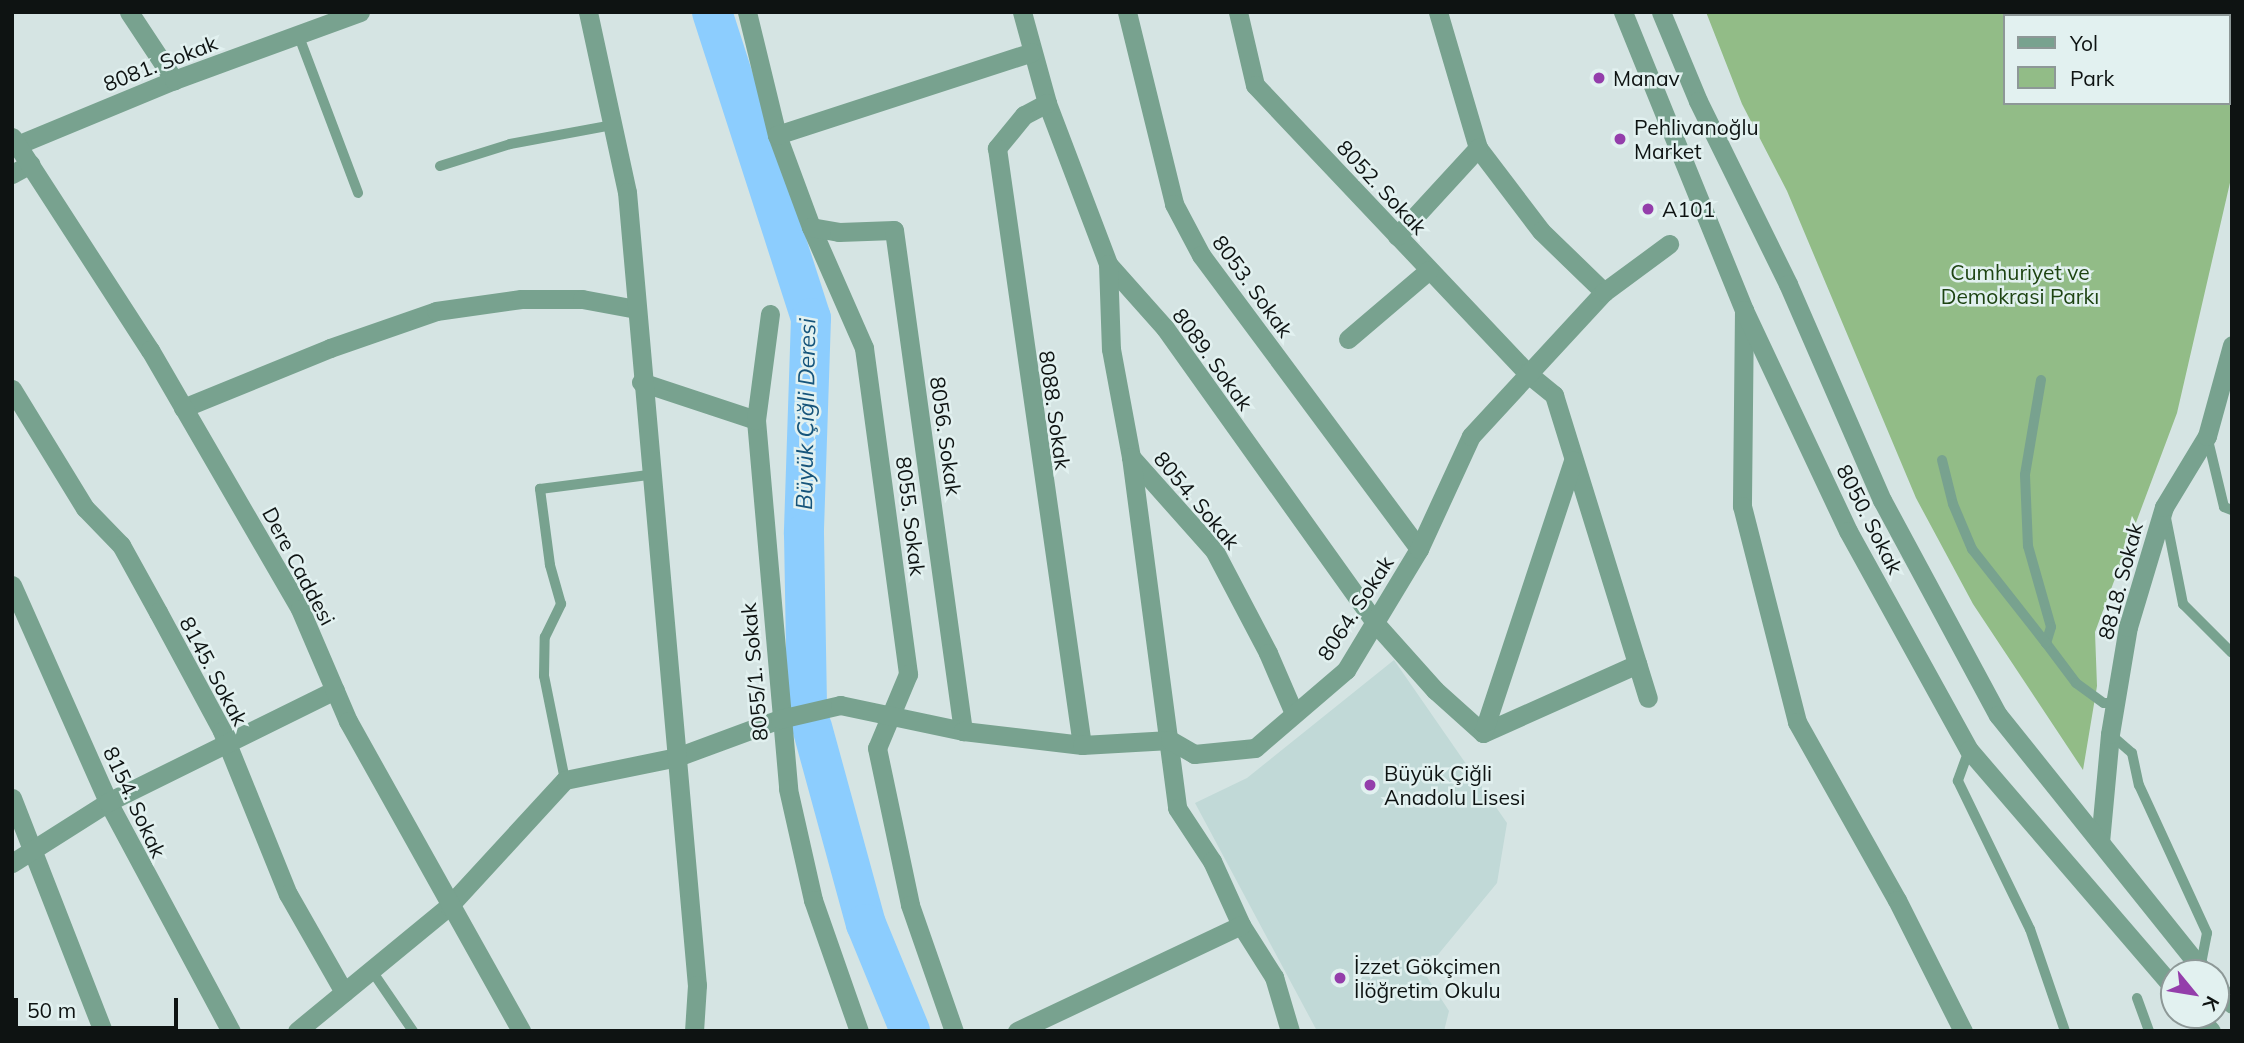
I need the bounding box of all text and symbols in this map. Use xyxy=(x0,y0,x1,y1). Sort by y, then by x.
legend xyxy=(2002,14,2230,105)
street label: 8081. Sokak xyxy=(100,30,220,96)
text: Yol xyxy=(2070,30,2098,56)
place label: Manav xyxy=(1613,65,1680,91)
text: Park xyxy=(2070,65,2114,91)
marker: Manav xyxy=(1591,70,1607,86)
place label: Pehlivanoğlu Market xyxy=(1634,114,1759,164)
marker: Pehlivanoğlu Market xyxy=(1612,131,1628,147)
street label: 8052. Sokak xyxy=(1332,135,1432,239)
place label: A101 xyxy=(1662,196,1715,222)
marker: A101 xyxy=(1640,201,1656,217)
street label: 8053. Sokak xyxy=(1208,230,1298,342)
park label: Cumhuriyet ve Demokrasi Parkı xyxy=(1941,259,2099,309)
street label: 8089. Sokak xyxy=(1168,303,1258,415)
water label: Büyük Çiğli Deresi xyxy=(791,318,821,510)
street label: 8088. Sokak xyxy=(1034,349,1076,471)
street label: 8056. Sokak xyxy=(925,375,967,497)
street label: 8054. Sokak xyxy=(1149,446,1245,554)
street label: 8055. Sokak xyxy=(891,455,931,577)
street label: 8050. Sokak xyxy=(1832,460,1908,578)
street label: Dere Caddesi xyxy=(257,503,341,629)
street label: 8818. Sokak xyxy=(2092,520,2148,642)
street label: 8064. Sokak xyxy=(1312,551,1398,665)
street label: 8055/1. Sokak xyxy=(735,602,773,742)
street label: 8145. Sokak xyxy=(175,612,253,730)
street label: 8154. Sokak xyxy=(98,742,172,862)
place label: Büyük Çiğli Anadolu Lisesi xyxy=(1384,760,1525,810)
marker: Büyük Çiğli Anadolu Lisesi xyxy=(1362,777,1378,793)
place label: İzzet Gökçimen İlöğretim Okulu xyxy=(1354,953,1501,1003)
north arrow xyxy=(2160,959,2230,1029)
marker: İzzet Gökçimen İlöğretim Okulu xyxy=(1332,970,1348,986)
scale bar xyxy=(18,984,182,1028)
text: K xyxy=(2198,992,2225,1015)
text: 50 m xyxy=(27,997,76,1023)

